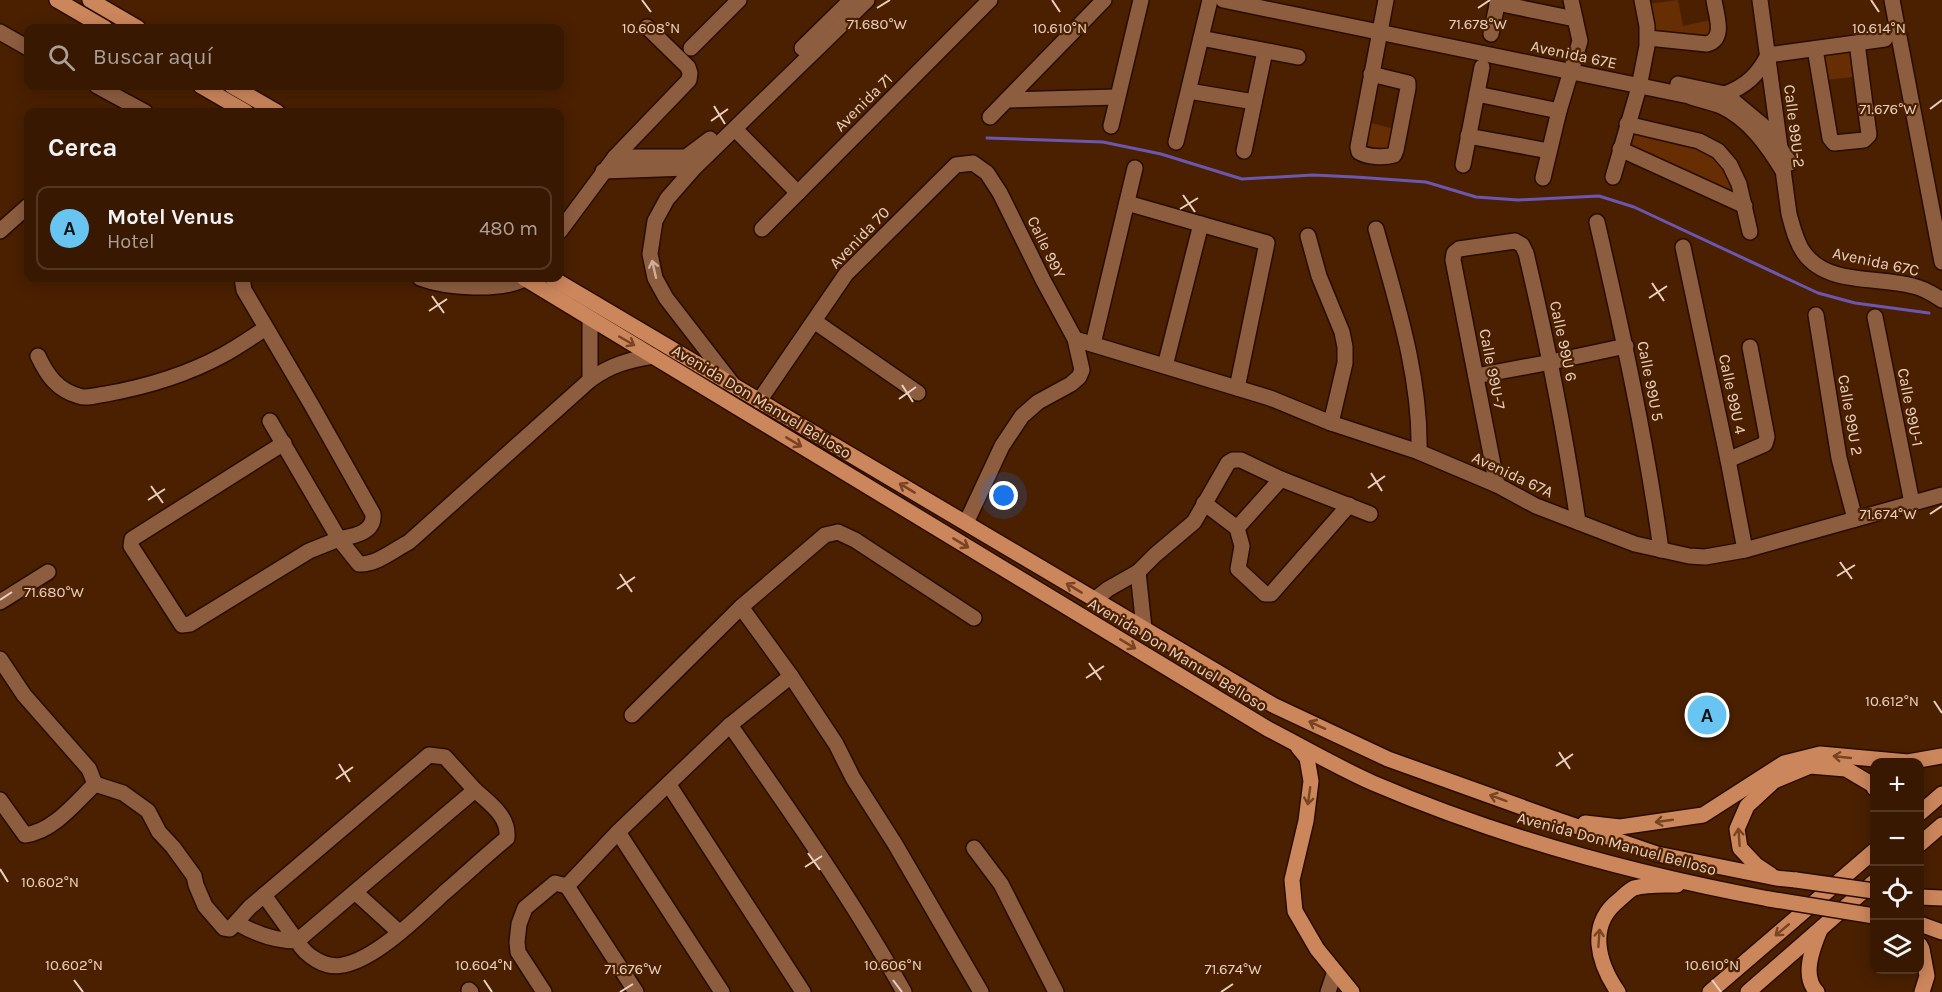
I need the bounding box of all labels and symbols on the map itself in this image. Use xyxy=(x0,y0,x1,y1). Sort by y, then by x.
text: 71.680°W xyxy=(847,15,908,33)
text: 71.678°W xyxy=(1449,15,1508,33)
text: 10.608°N xyxy=(622,19,680,37)
text: 10.610°N xyxy=(1033,19,1087,37)
text: 10.614°N xyxy=(1852,19,1906,37)
street label: Avenida 67E xyxy=(1529,36,1619,73)
street label: Avenida 71 xyxy=(830,69,896,135)
street label: Calle 99U-2 xyxy=(1780,83,1809,169)
text: 71.676°W xyxy=(1859,100,1917,118)
street label: Avenida 70 xyxy=(825,202,894,272)
street label: Calle 99Y xyxy=(1023,213,1070,282)
street label: Avenida 67C xyxy=(1831,243,1921,280)
one-way arrow xyxy=(647,260,659,279)
street label: Calle 99U 6 xyxy=(1546,299,1581,383)
street label: Calle 99U-7 xyxy=(1475,327,1510,411)
one-way arrow xyxy=(618,335,635,347)
street label: Calle 99U 5 xyxy=(1633,339,1668,423)
street label: Avenida Don Manuel Belloso xyxy=(669,340,855,463)
street label: Calle 99U 4 xyxy=(1715,352,1750,436)
street label: Calle 99U-1 xyxy=(1894,366,1927,448)
street label: Calle 99U 2 xyxy=(1834,373,1867,457)
one-way arrow xyxy=(785,436,802,448)
street label: Avenida 67A xyxy=(1469,447,1556,502)
your location xyxy=(989,481,1018,510)
one-way arrow xyxy=(899,482,916,494)
text: 71.674°W xyxy=(1859,505,1917,523)
one-way arrow xyxy=(952,537,969,549)
one-way arrow xyxy=(1066,582,1083,594)
text: 71.680°W xyxy=(24,583,85,601)
street label: Avenida Don Manuel Belloso xyxy=(1085,593,1271,716)
one-way arrow xyxy=(1119,638,1136,651)
pin: A xyxy=(1688,692,1726,738)
text: 10.612°N xyxy=(1865,692,1919,710)
one-way arrow xyxy=(1309,719,1327,731)
one-way arrow xyxy=(1833,751,1853,762)
one-way arrow xyxy=(1304,785,1315,805)
one-way arrow xyxy=(1489,792,1508,803)
street label: Avenida Don Manuel Belloso xyxy=(1515,808,1719,879)
one-way arrow xyxy=(1655,815,1674,826)
one-way arrow xyxy=(1733,828,1744,847)
text: 10.602°N xyxy=(21,873,79,891)
one-way arrow xyxy=(1775,923,1790,937)
one-way arrow xyxy=(1594,929,1605,949)
text: 10.602°N xyxy=(45,956,103,974)
text: 10.604°N xyxy=(455,956,513,974)
text: 10.606°N xyxy=(864,956,922,974)
text: 10.610°N xyxy=(1685,956,1739,974)
text: 71.676°W xyxy=(604,960,662,978)
text: 71.674°W xyxy=(1204,960,1262,978)

